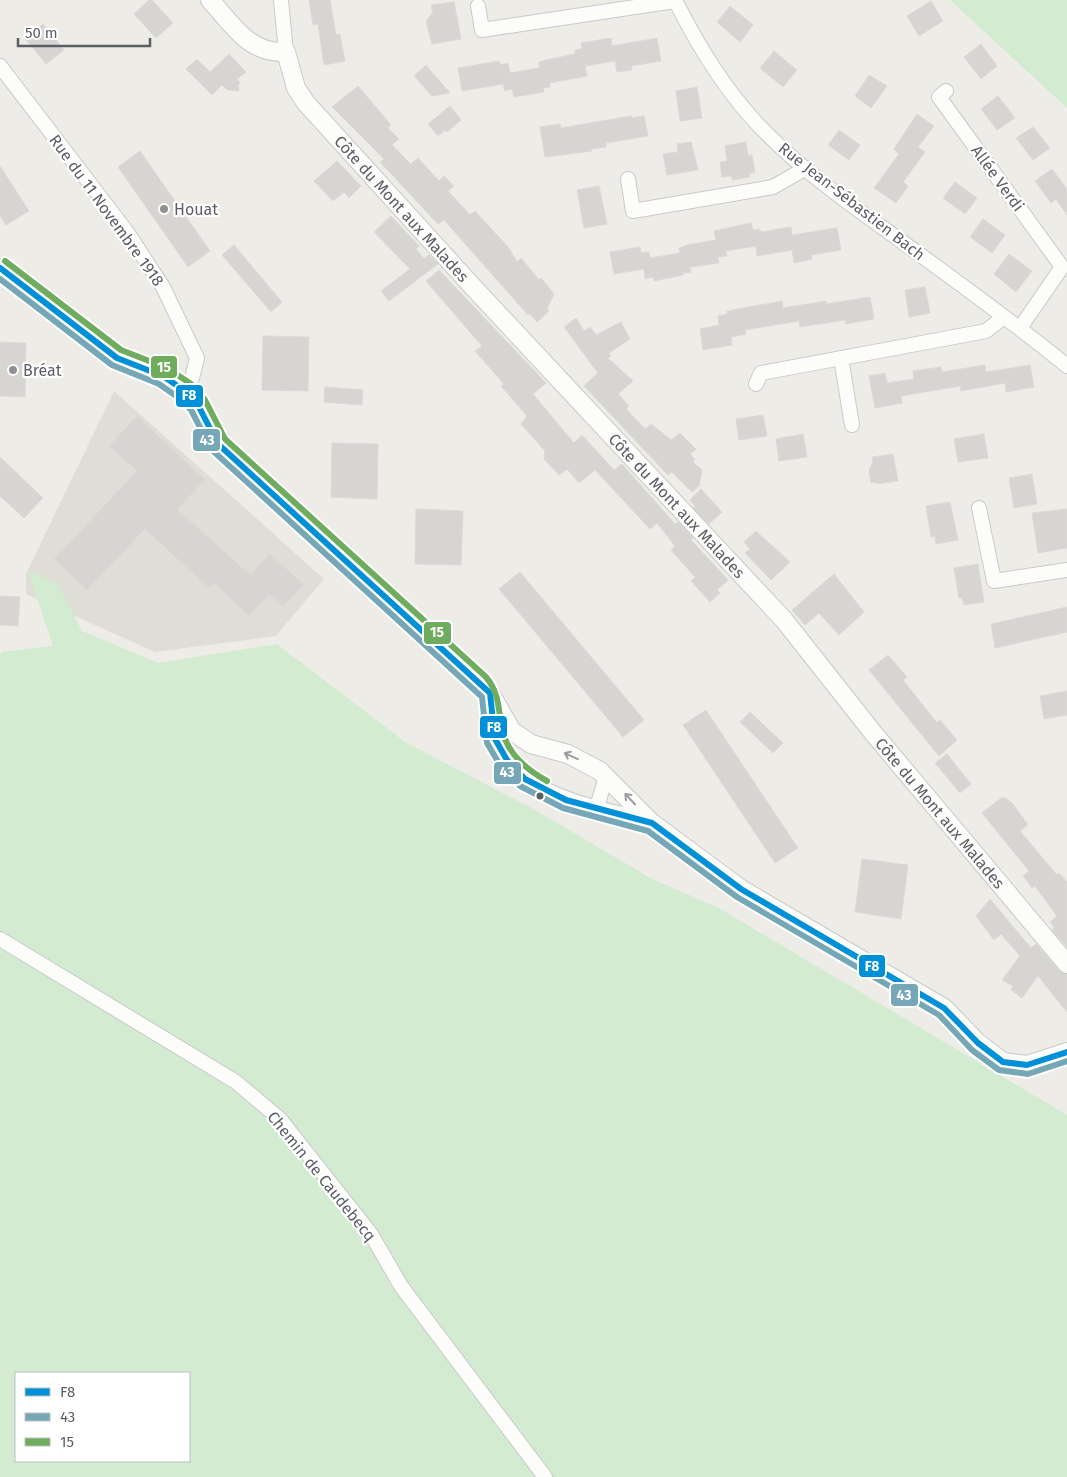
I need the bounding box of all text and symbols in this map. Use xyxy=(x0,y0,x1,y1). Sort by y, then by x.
scale bar xyxy=(18,15,150,47)
text: 50 m xyxy=(25,24,58,42)
street label: Rue du 11 Novembre 1918 xyxy=(45,131,168,290)
street label: Côte du Mont aux Malades xyxy=(330,132,473,286)
street label: Rue Jean-Sébastien Bach xyxy=(775,138,929,264)
street label: Allée Verdi xyxy=(967,142,1028,215)
place label: Houat xyxy=(174,200,218,219)
marker: Houat xyxy=(158,203,170,215)
line badge: 15 xyxy=(150,355,178,379)
text: 15 xyxy=(157,359,171,376)
place label: Bréat xyxy=(23,361,62,380)
marker: Bréat xyxy=(7,364,19,376)
line badge: F8 xyxy=(175,384,204,408)
text: F8 xyxy=(182,387,196,404)
line badge: 43 xyxy=(192,428,221,452)
street label: Côte du Mont aux Malades xyxy=(605,430,749,582)
text: 43 xyxy=(200,432,214,449)
line badge: 15 xyxy=(423,621,452,645)
text: 15 xyxy=(430,624,444,641)
line badge: F8 xyxy=(479,715,508,739)
text: F8 xyxy=(487,719,501,736)
street label: Côte du Mont aux Malades xyxy=(871,734,1009,893)
one-way arrow xyxy=(564,751,579,760)
line badge: 43 xyxy=(493,761,522,785)
text: 43 xyxy=(500,764,514,781)
unlabelled marker xyxy=(535,791,545,801)
one-way arrow xyxy=(624,793,636,806)
line badge: F8 xyxy=(858,954,886,978)
text: F8 xyxy=(865,958,879,975)
line badge: 43 xyxy=(890,983,919,1007)
text: 43 xyxy=(897,987,911,1004)
street label: Chemin de Caudebecq xyxy=(263,1108,380,1245)
legend xyxy=(15,1372,190,1462)
text: F8 xyxy=(60,1383,75,1401)
text: 43 xyxy=(60,1408,75,1426)
text: 15 xyxy=(60,1433,74,1451)

